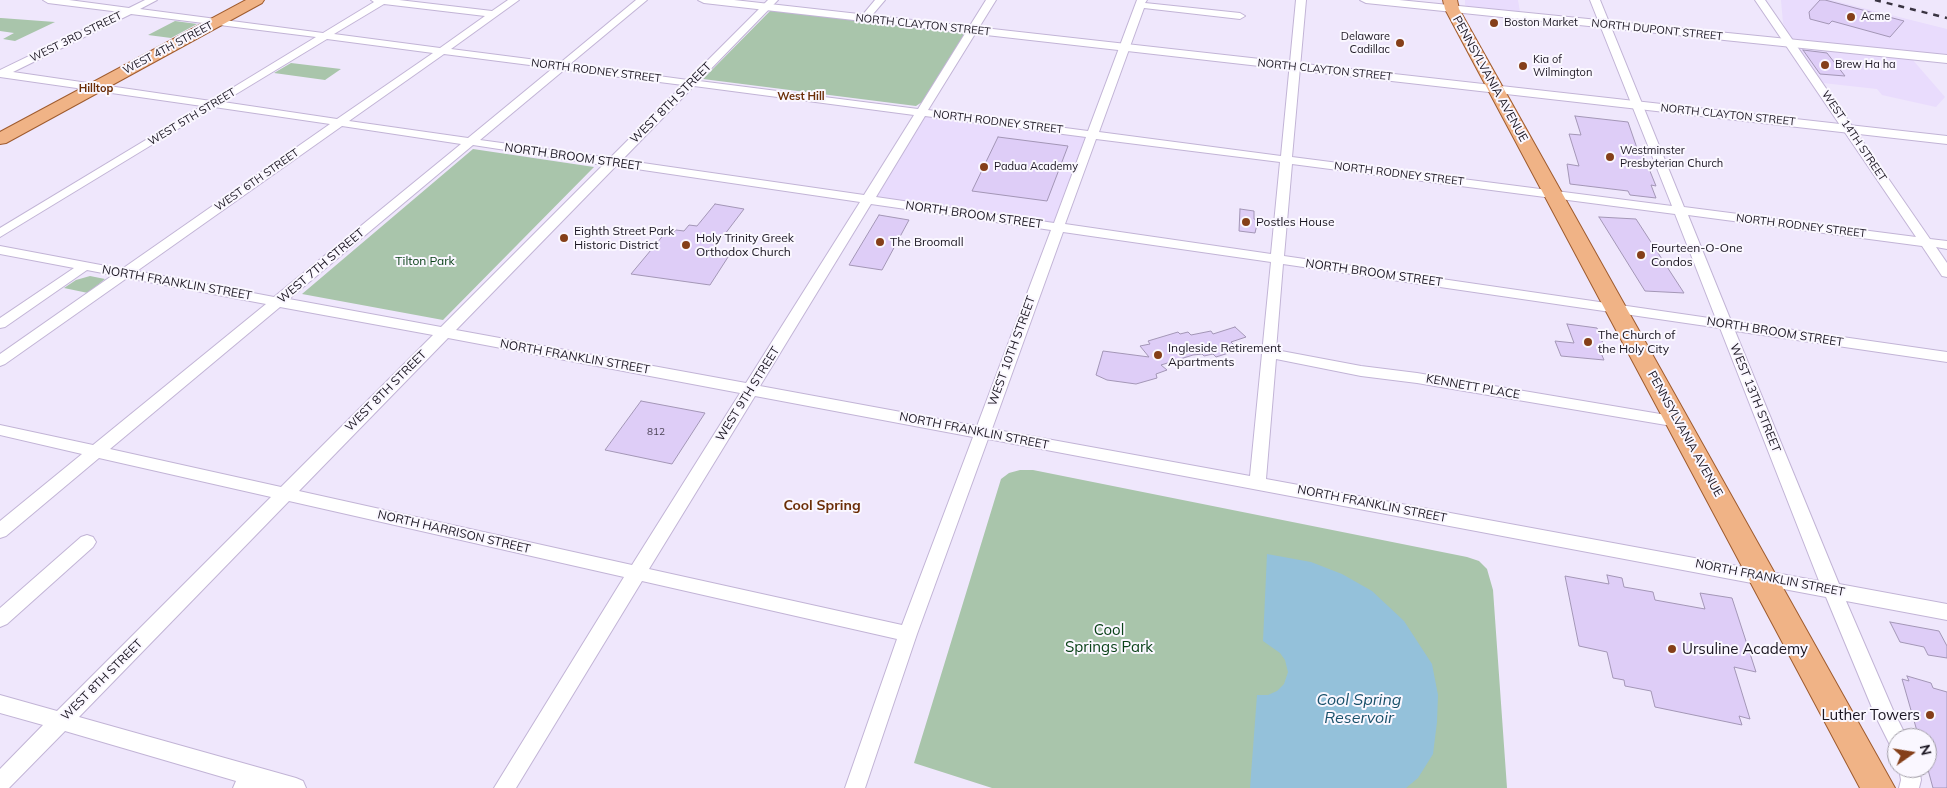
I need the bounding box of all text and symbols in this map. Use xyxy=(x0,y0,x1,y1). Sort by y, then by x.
street label: WEST 3RD STREET xyxy=(28,9,124,65)
place label: Acme xyxy=(1861,10,1890,24)
street label: NORTH CLAYTON STREET xyxy=(855,11,991,39)
marker: Acme xyxy=(1845,11,1857,23)
street label: PENNSYLVANIA AVENUE xyxy=(1449,13,1531,145)
place label: Boston Market xyxy=(1504,16,1578,30)
marker: Boston Market xyxy=(1488,17,1500,29)
street label: NORTH DUPONT STREET xyxy=(1591,17,1723,43)
street label: WEST 4TH STREET xyxy=(121,19,215,77)
place label: Delaware Cadillac xyxy=(1341,30,1390,56)
marker: Delaware Cadillac xyxy=(1394,37,1406,49)
place label: Kia of Wilmington xyxy=(1533,53,1592,79)
street label: NORTH RODNEY STREET xyxy=(530,56,662,86)
street label: NORTH CLAYTON STREET xyxy=(1257,56,1393,84)
place label: Brew Ha ha xyxy=(1835,58,1896,72)
street label: WEST 8TH STREET xyxy=(627,59,715,147)
marker: Brew Ha ha xyxy=(1819,59,1831,71)
marker: Kia of Wilmington xyxy=(1517,60,1529,72)
district label: Hilltop xyxy=(79,82,113,96)
street label: WEST 5TH STREET xyxy=(146,86,238,148)
street label: WEST 14TH STREET xyxy=(1819,88,1889,184)
district label: West Hill xyxy=(777,90,825,104)
street label: NORTH CLAYTON STREET xyxy=(1660,101,1796,129)
street label: NORTH RODNEY STREET xyxy=(932,107,1064,137)
street label: NORTH BROOM STREET xyxy=(504,140,642,174)
place label: Westminster Presbyterian Church xyxy=(1620,144,1723,170)
street label: WEST 6TH STREET xyxy=(212,146,302,214)
marker: Westminster Presbyterian Church xyxy=(1604,151,1616,163)
street label: NORTH RODNEY STREET xyxy=(1333,159,1465,189)
place label: Padua Academy xyxy=(994,160,1078,174)
marker: Padua Academy xyxy=(978,161,990,173)
street label: NORTH BROOM STREET xyxy=(905,198,1043,232)
street label: NORTH RODNEY STREET xyxy=(1735,211,1867,241)
place label: Postles House xyxy=(1256,215,1334,229)
marker: Postles House xyxy=(1240,216,1252,228)
place label: Eighth Street Park Historic District xyxy=(574,224,674,252)
street label: WEST 7TH STREET xyxy=(275,226,367,306)
place label: Holy Trinity Greek Orthodox Church xyxy=(696,231,794,259)
marker: Eighth Street Park Historic District xyxy=(558,232,570,244)
place label: The Broomall xyxy=(890,235,964,249)
marker: The Broomall xyxy=(874,236,886,248)
marker: Holy Trinity Greek Orthodox Church xyxy=(680,239,692,251)
place label: Fourteen-O-One Condos xyxy=(1651,241,1743,269)
marker: Fourteen-O-One Condos xyxy=(1635,249,1647,261)
park label: Tilton Park xyxy=(395,254,455,268)
street label: NORTH BROOM STREET xyxy=(1305,256,1443,290)
street label: NORTH FRANKLIN STREET xyxy=(101,263,253,303)
street label: WEST 10TH STREET xyxy=(985,294,1039,408)
street label: NORTH BROOM STREET xyxy=(1706,314,1844,350)
place label: The Church of the Holy City xyxy=(1598,328,1675,356)
marker: The Church of the Holy City xyxy=(1582,336,1594,348)
street label: NORTH FRANKLIN STREET xyxy=(499,337,651,377)
place label: Ingleside Retirement Apartments xyxy=(1168,341,1281,369)
street label: WEST 13TH STREET xyxy=(1727,342,1783,454)
street label: WEST 9TH STREET xyxy=(713,344,783,444)
street label: WEST 8TH STREET xyxy=(342,347,430,435)
marker: Ingleside Retirement Apartments xyxy=(1152,349,1164,361)
street label: PENNSYLVANIA AVENUE xyxy=(1644,368,1726,500)
street label: KENNETT PLACE xyxy=(1425,372,1521,402)
street label: NORTH FRANKLIN STREET xyxy=(898,409,1050,453)
house number: 812 xyxy=(647,426,665,438)
street label: NORTH FRANKLIN STREET xyxy=(1296,482,1448,526)
district label: Cool Spring xyxy=(783,498,861,514)
street label: NORTH HARRISON STREET xyxy=(376,507,532,557)
street label: NORTH FRANKLIN STREET xyxy=(1694,556,1846,600)
park label: Cool Springs Park xyxy=(1065,621,1153,656)
street label: WEST 8TH STREET xyxy=(58,636,146,724)
place label: Ursuline Academy xyxy=(1682,640,1808,658)
marker: Ursuline Academy xyxy=(1666,643,1678,655)
water label: Cool Spring Reservoir xyxy=(1317,690,1401,728)
place label: Luther Towers xyxy=(1821,706,1920,724)
marker: Luther Towers xyxy=(1924,709,1936,721)
north arrow xyxy=(1887,728,1937,778)
text: N xyxy=(1916,743,1936,757)

